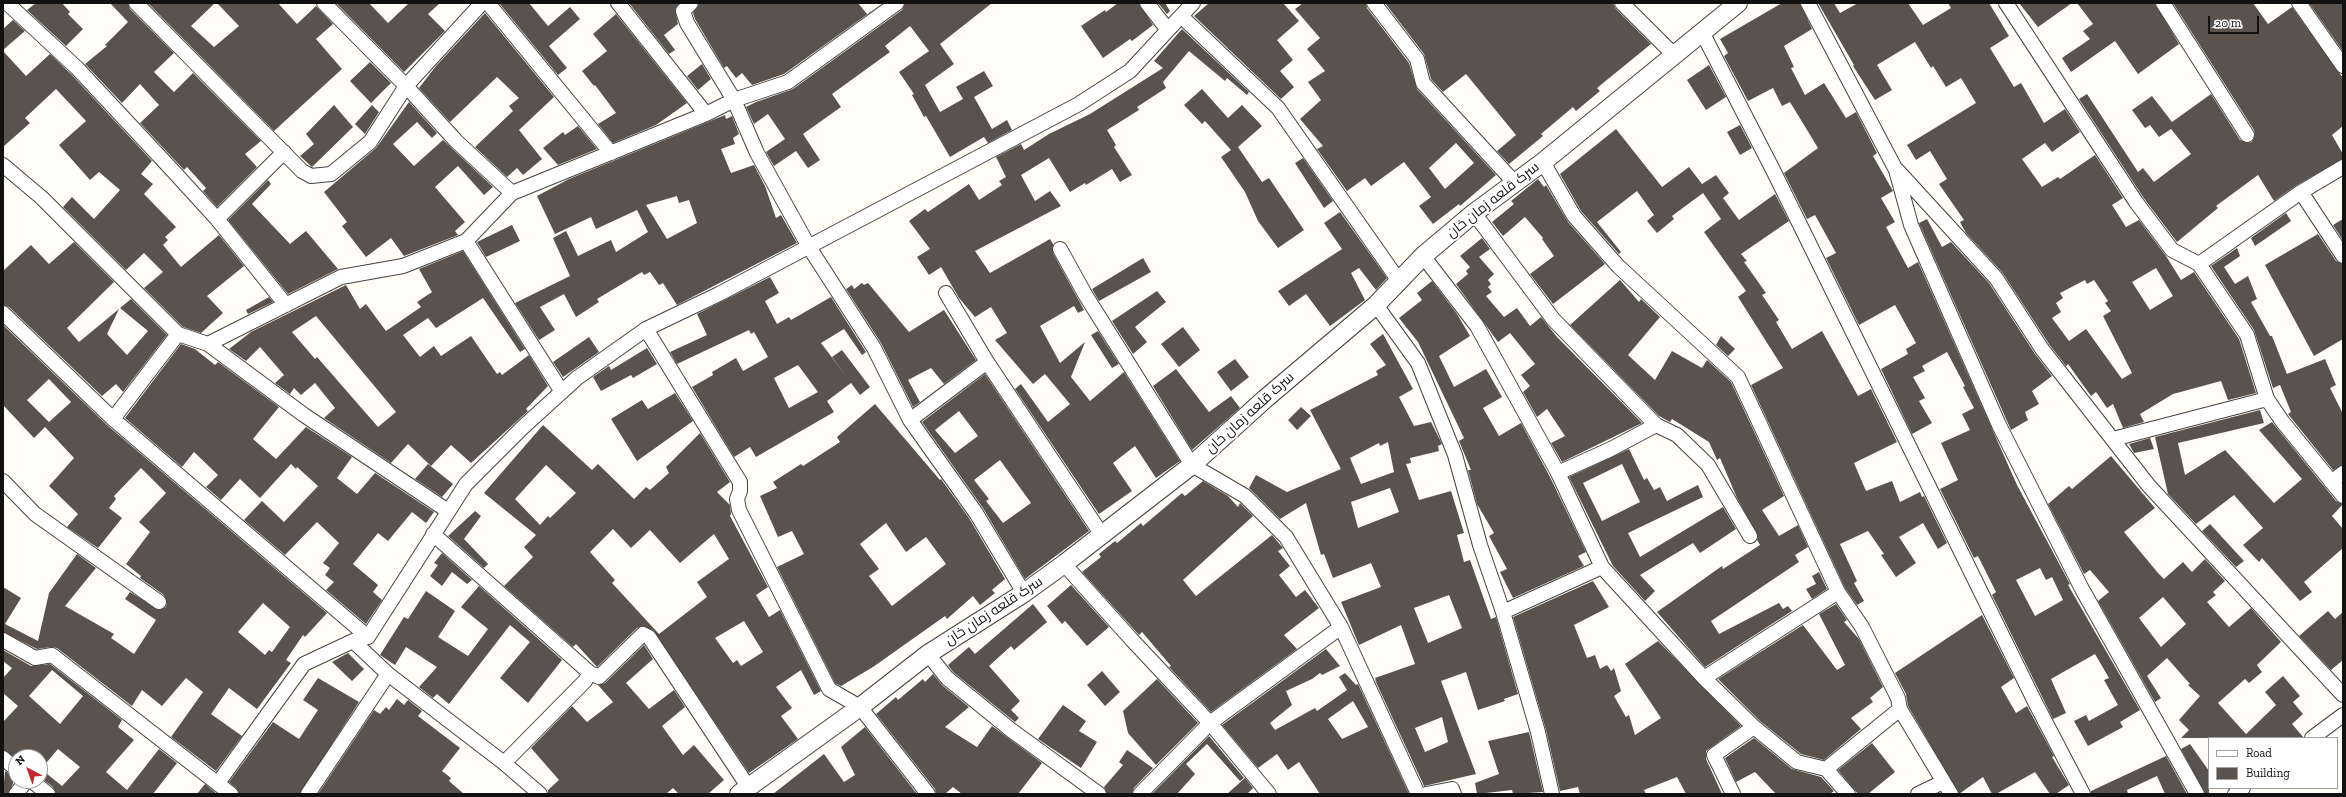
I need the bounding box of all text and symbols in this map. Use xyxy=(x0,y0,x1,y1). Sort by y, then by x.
scale bar xyxy=(2210,8,2261,34)
text: 20 m xyxy=(2215,16,2241,30)
street label: سرک قلعه زمان خان xyxy=(1443,159,1543,241)
street label: سرک قلعه زمان خان xyxy=(1202,369,1298,457)
street label: سرک قلعه زمان خان xyxy=(942,573,1046,649)
legend xyxy=(2208,737,2338,789)
text: Road xyxy=(2246,746,2272,760)
north arrow xyxy=(8,749,48,789)
text: N xyxy=(13,753,28,768)
text: Building xyxy=(2246,766,2290,780)

